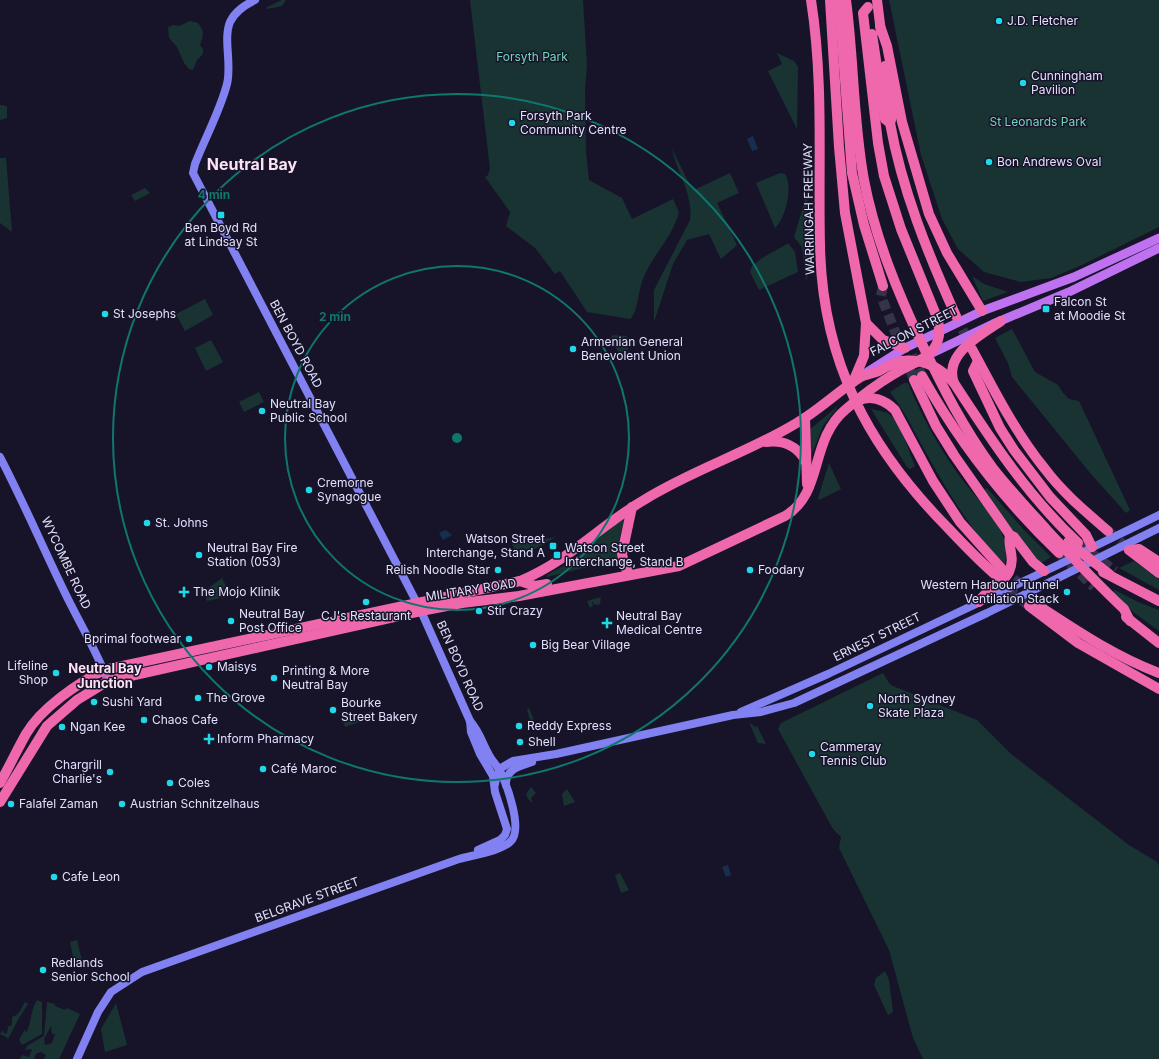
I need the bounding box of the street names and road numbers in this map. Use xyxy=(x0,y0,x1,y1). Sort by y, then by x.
street label: WARRINGAH FREEWAY xyxy=(800,143,817,275)
street label: BEN BOYD ROAD xyxy=(267,297,326,390)
street label: FALCON STREET xyxy=(867,302,960,359)
street label: WYCOMBE ROAD xyxy=(38,514,94,611)
street label: MILITARY ROAD xyxy=(425,575,517,604)
street label: ERNEST STREET xyxy=(831,609,923,664)
street label: BEN BOYD ROAD xyxy=(434,618,487,713)
street label: BELGRAVE STREET xyxy=(253,874,361,925)

